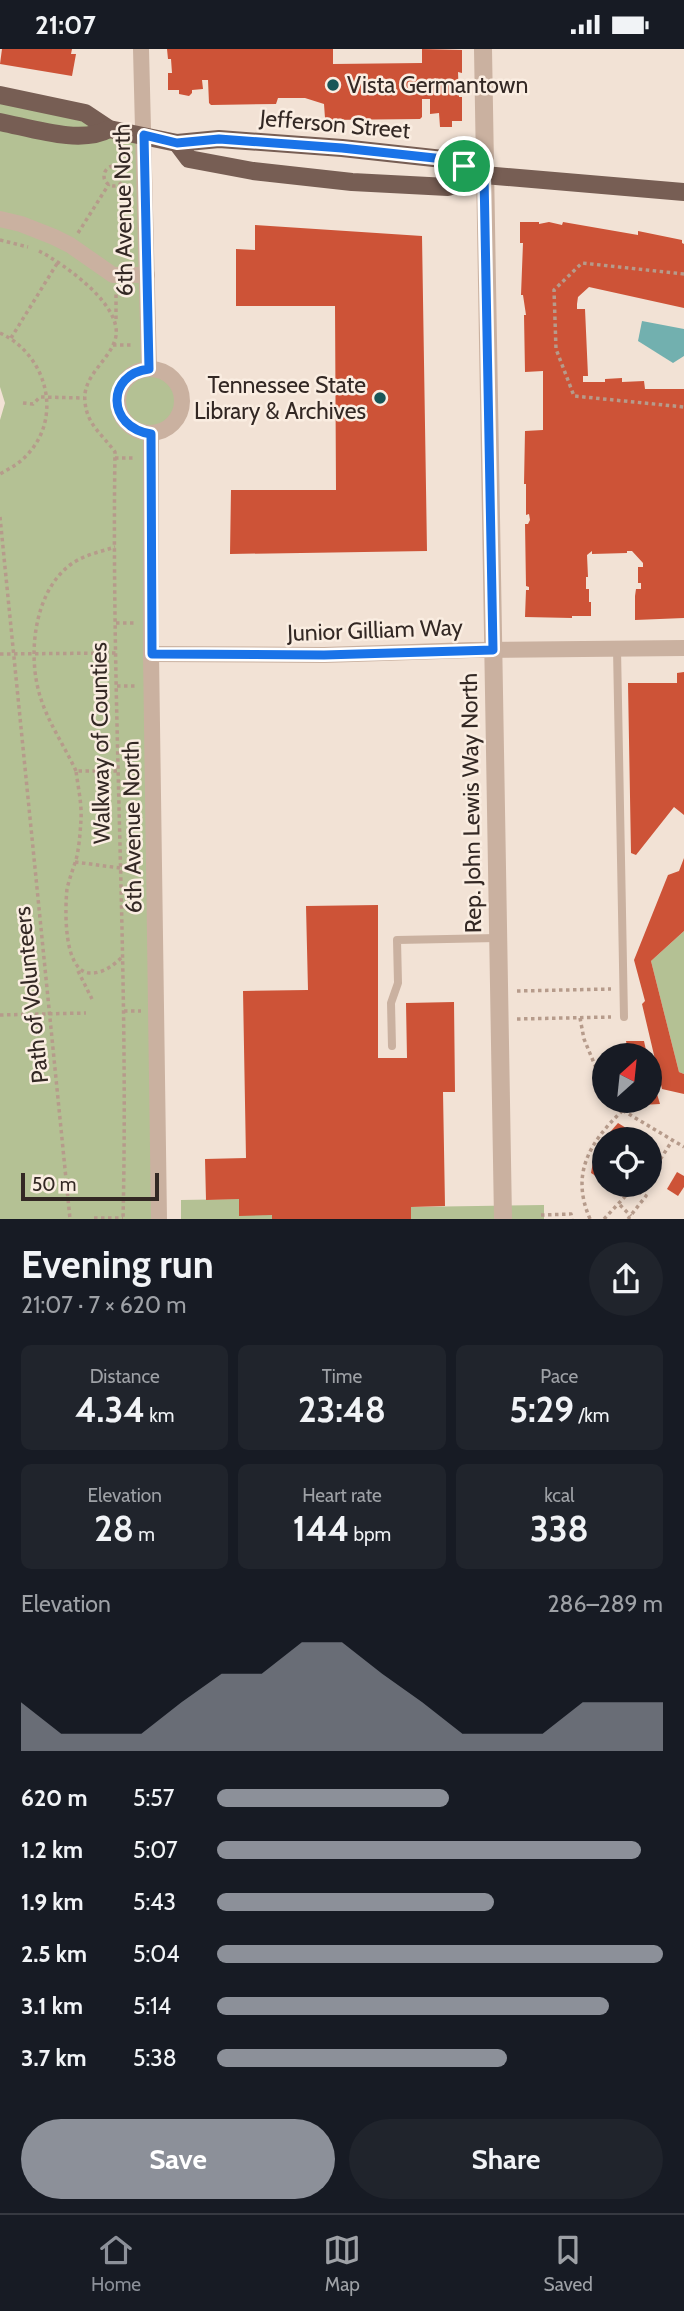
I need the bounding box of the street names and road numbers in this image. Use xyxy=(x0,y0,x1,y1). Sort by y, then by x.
street label: Jefferson Street xyxy=(258,103,412,145)
street label: 6th Avenue North xyxy=(107,123,139,297)
street label: Junior Gilliam Way xyxy=(286,613,464,647)
street label: Walkway of Counties xyxy=(84,642,116,844)
street label: Rep. John Lewis Way North xyxy=(455,673,487,933)
street label: 6th Avenue North xyxy=(116,740,148,914)
street label: Path of Volunteers xyxy=(8,905,54,1085)

